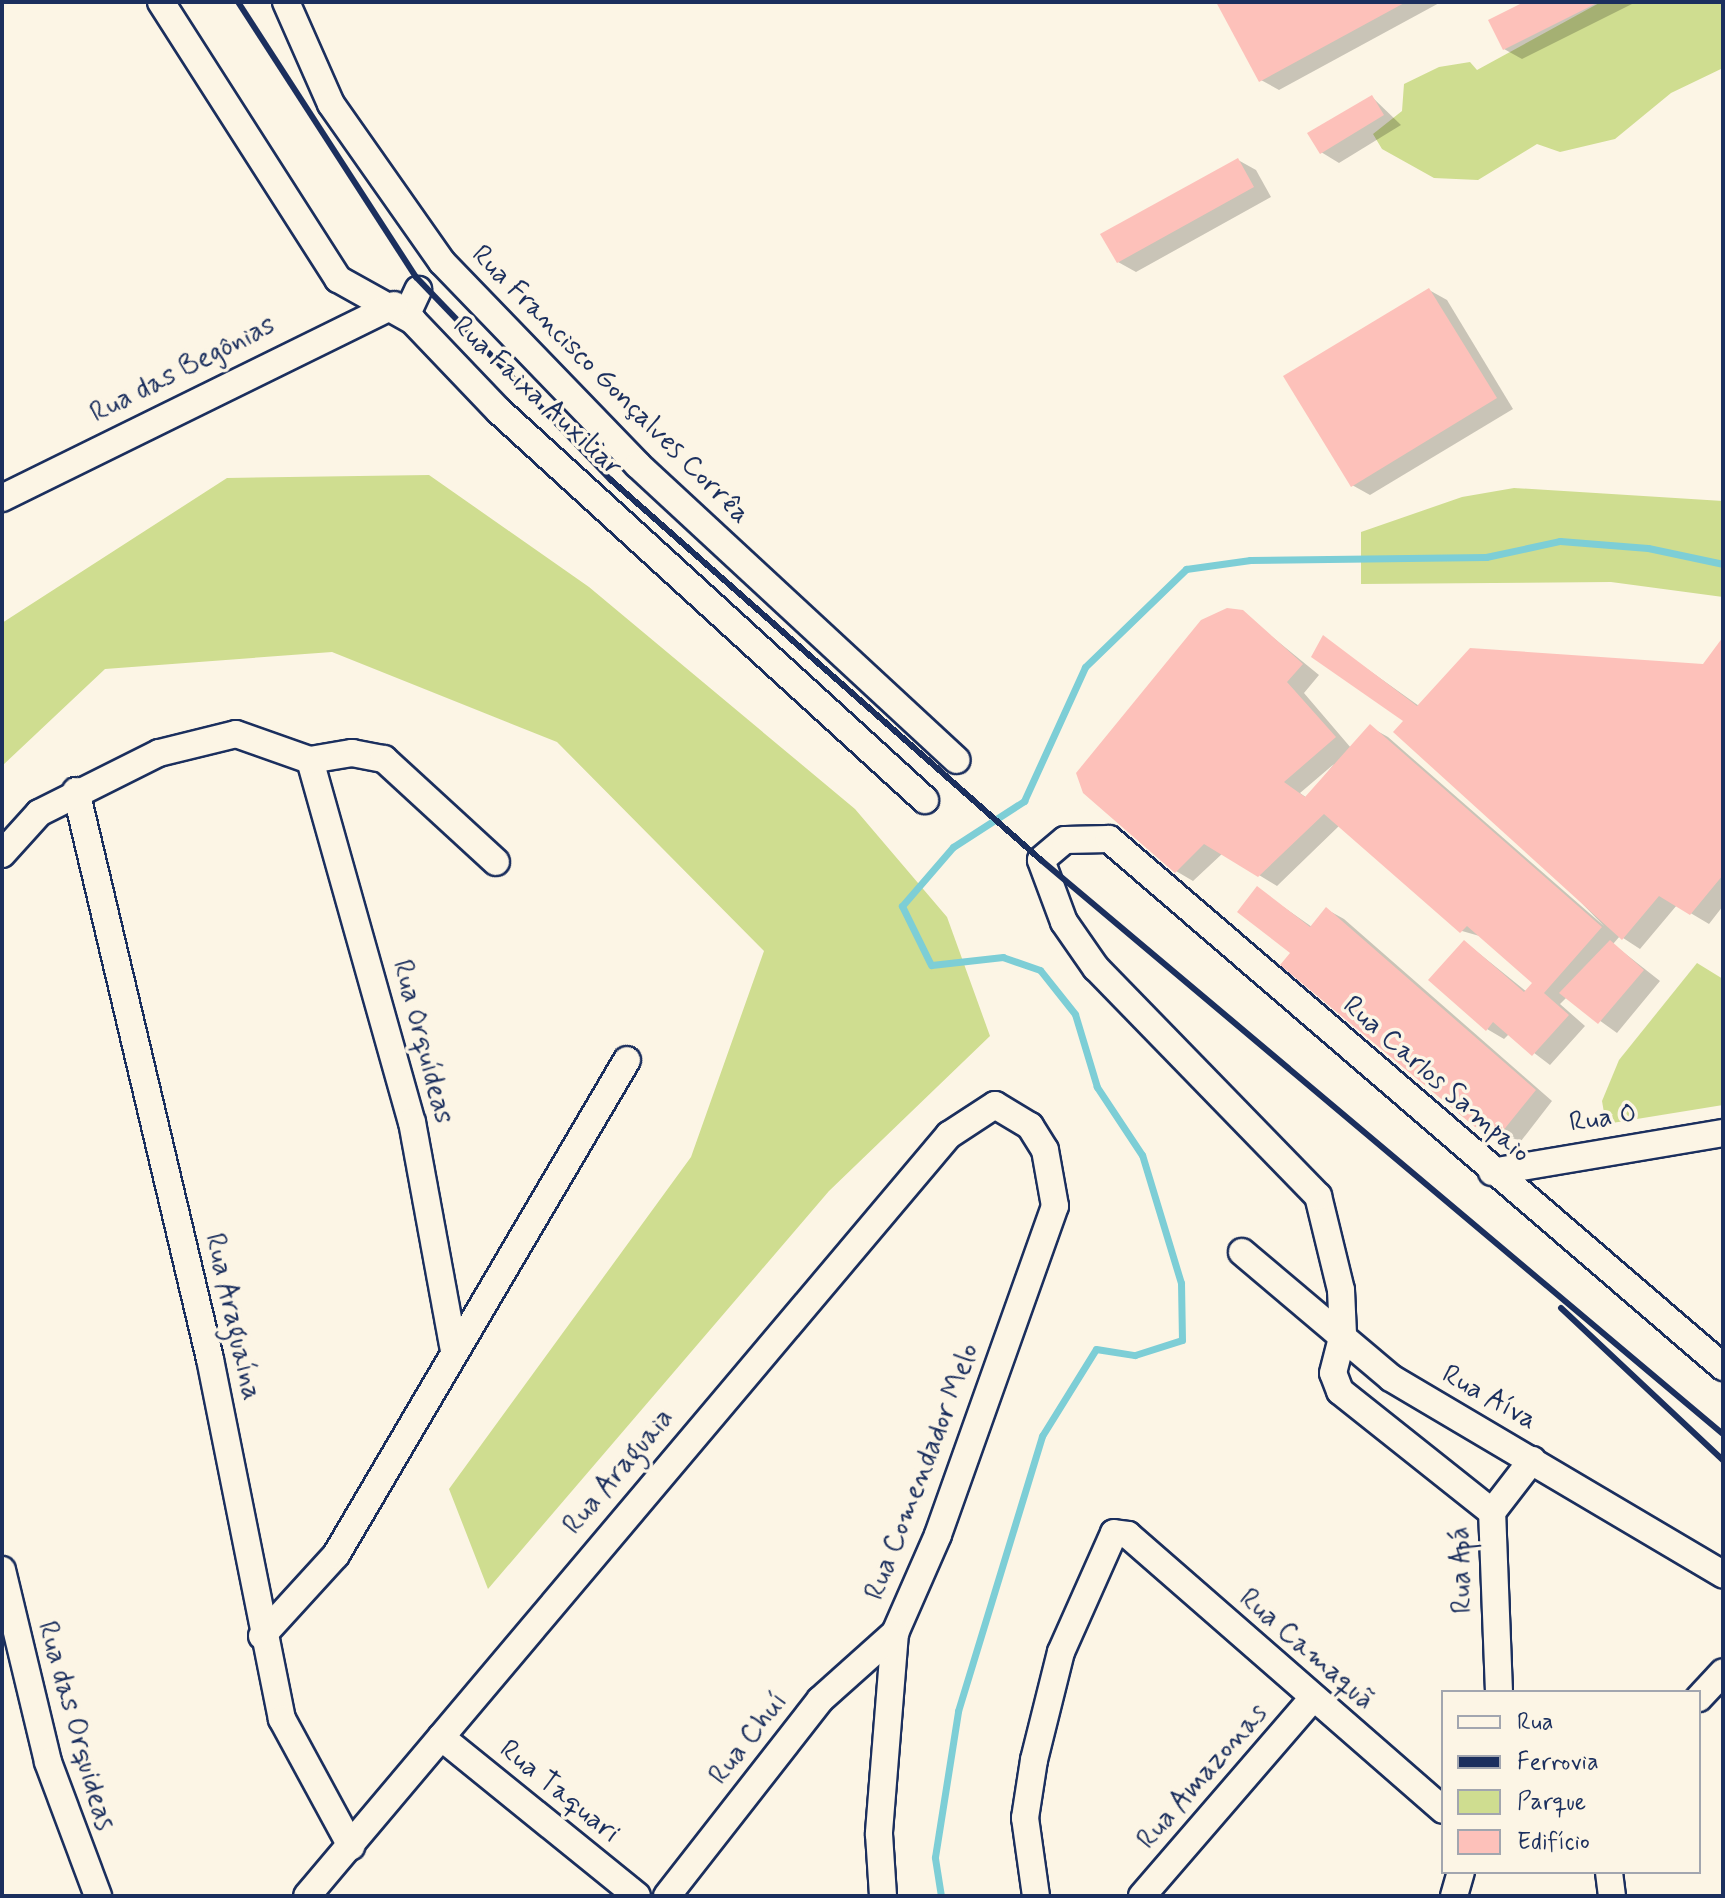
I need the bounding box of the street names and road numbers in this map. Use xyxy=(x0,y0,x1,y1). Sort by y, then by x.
street label: Rua Francisco Gonçalves Corrêa xyxy=(463,238,757,532)
street label: Rua das Begônias xyxy=(86,310,280,430)
street label: Rua Faixa Auxiliar xyxy=(446,311,628,483)
street label: Rua Orquídeas xyxy=(384,957,460,1127)
street label: Rua Carlos Sampaio xyxy=(1338,991,1534,1169)
street label: Rua O xyxy=(1566,1097,1640,1141)
street label: Rua Araguaína xyxy=(196,1229,268,1405)
street label: Rua Comendador Melo xyxy=(858,1337,988,1607)
street label: Rua Aíva xyxy=(1436,1358,1542,1438)
street label: Rua Araguaia xyxy=(555,1400,683,1544)
street label: Rua Apá xyxy=(1444,1526,1480,1614)
street label: Rua Camaquã xyxy=(1231,1581,1381,1719)
street label: Rua das Orquideas xyxy=(29,1619,121,1833)
street label: Rua Chuí xyxy=(703,1687,795,1791)
street label: Rua Amazonas xyxy=(1131,1698,1275,1856)
street label: Rua Taquari xyxy=(495,1736,623,1848)

